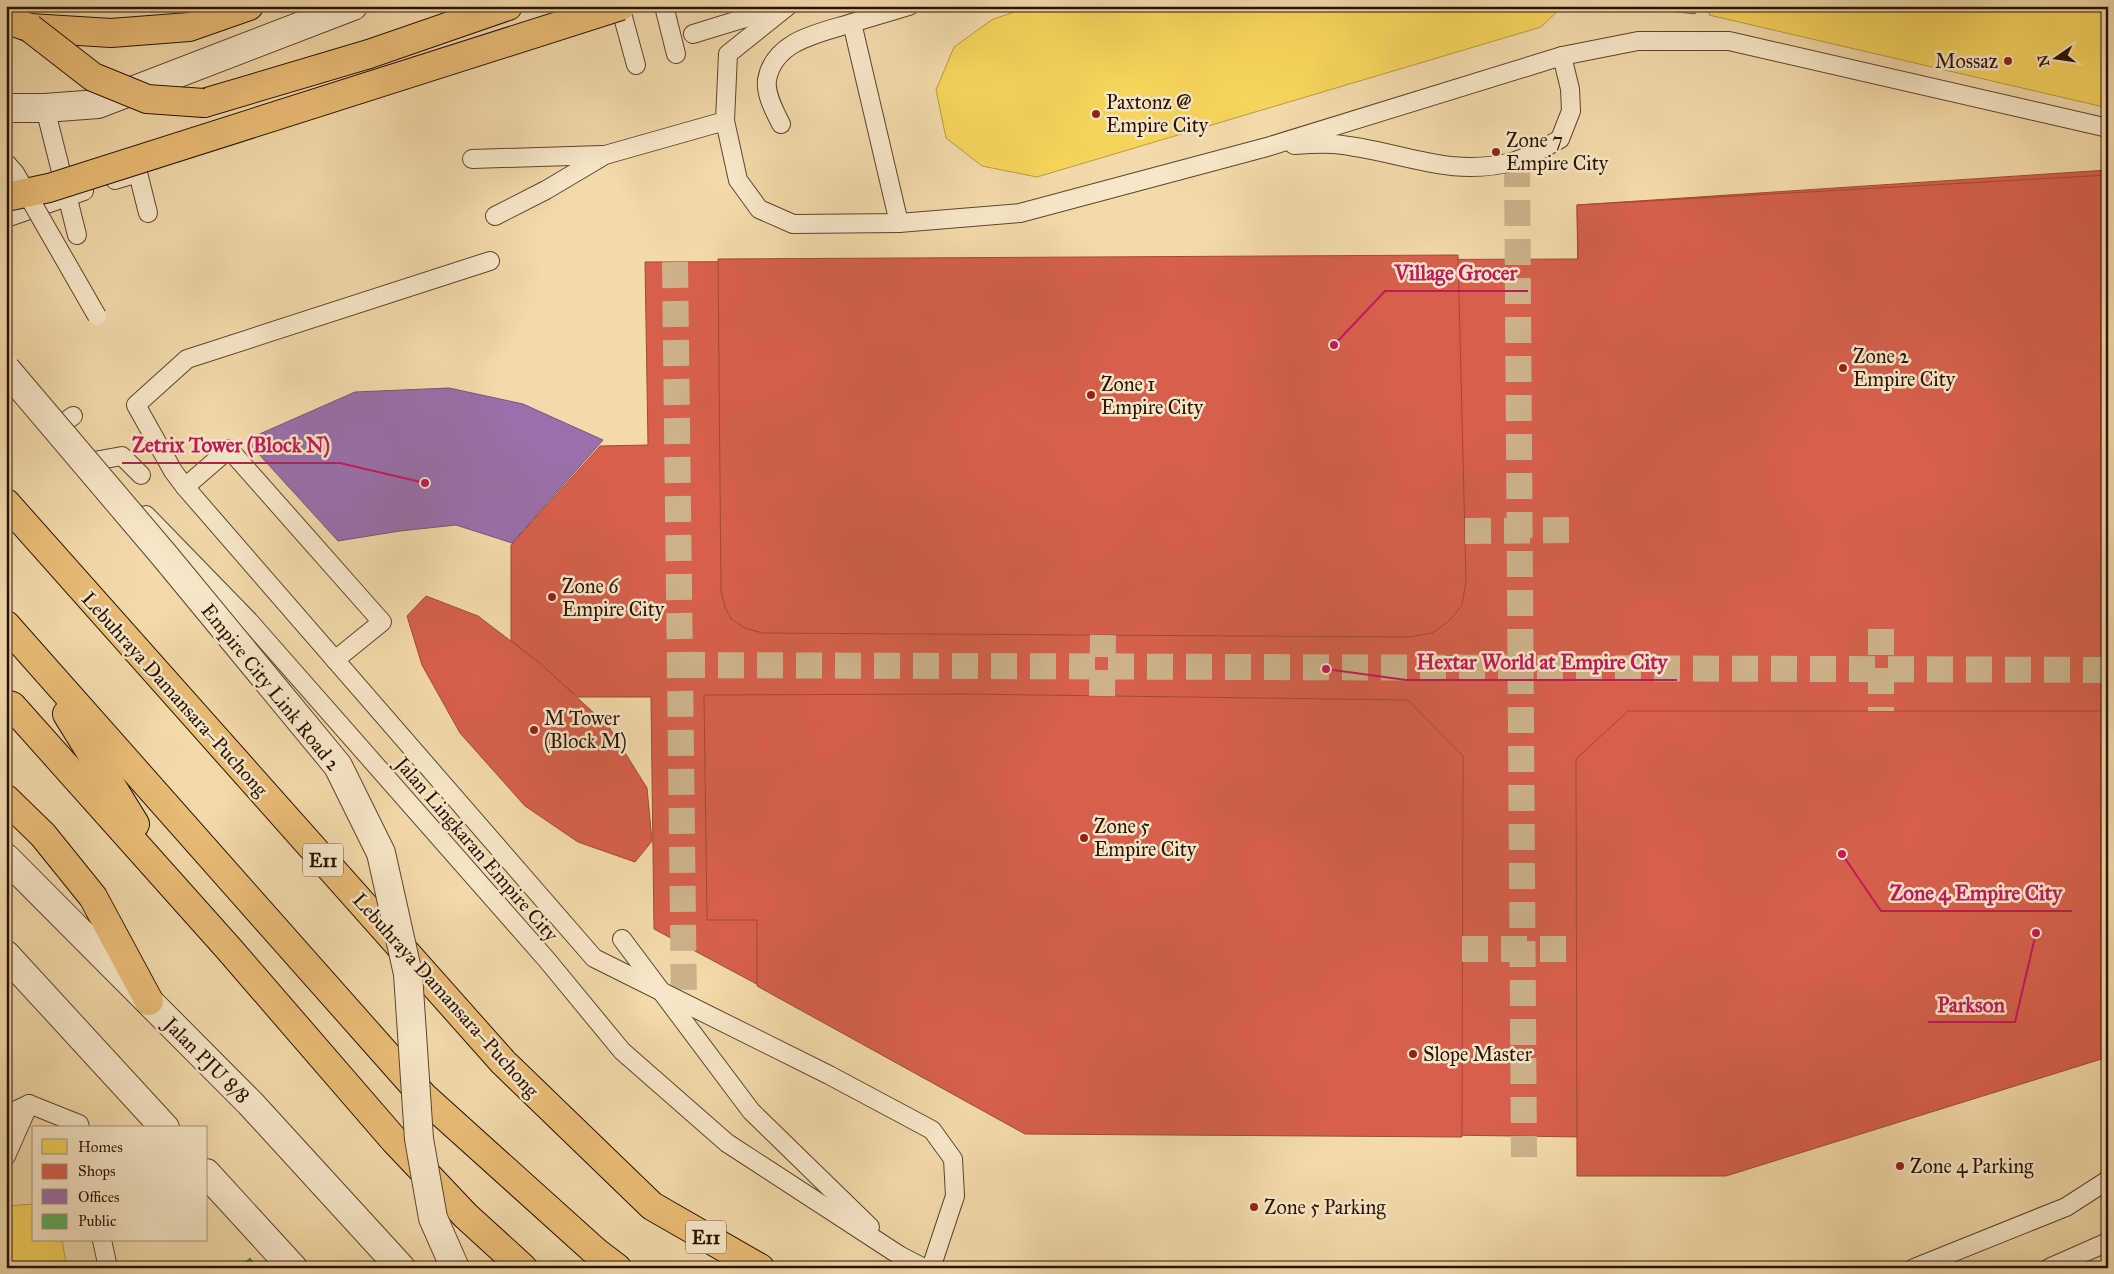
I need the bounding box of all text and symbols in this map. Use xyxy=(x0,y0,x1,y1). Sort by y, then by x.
north arrow xyxy=(2032,32,2082,82)
place label: Mossaz xyxy=(1935,49,1998,73)
text: N xyxy=(2034,53,2053,69)
marker: Mossaz xyxy=(2002,55,2014,67)
place label: Paxtonz @ Empire City xyxy=(1106,90,1209,137)
marker: Paxtonz @ Empire City xyxy=(1090,108,1102,120)
place label: Zone 7 Empire City xyxy=(1506,128,1609,175)
marker: Zone 7 Empire City xyxy=(1490,146,1502,158)
callout: Village Grocer xyxy=(1385,255,1528,291)
text: Village Grocer xyxy=(1394,260,1519,286)
place label: Zone 2 Empire City xyxy=(1853,344,1956,391)
marker: Zone 2 Empire City xyxy=(1837,362,1849,374)
place label: Zone 1 Empire City xyxy=(1101,372,1204,419)
marker: Zone 1 Empire City xyxy=(1085,389,1097,401)
callout: Zetrix Tower (Block N) xyxy=(122,427,340,463)
text: Zetrix Tower (Block N) xyxy=(132,432,330,458)
place label: Zone 6 Empire City xyxy=(562,574,665,621)
street label: Lebuhraya Damansara–Puchong xyxy=(76,587,274,802)
marker: Zone 6 Empire City xyxy=(546,591,558,603)
street label: Empire City Link Road 2 xyxy=(196,599,346,775)
callout: Hextar World at Empire City xyxy=(1406,644,1677,680)
text: Hextar World at Empire City xyxy=(1417,649,1669,675)
place label: M Tower (Block M) xyxy=(544,706,627,754)
marker: M Tower (Block M) xyxy=(528,724,540,736)
street label: Jalan Lingkaran Empire City xyxy=(388,750,564,947)
place label: Zone 5 Empire City xyxy=(1094,814,1197,861)
marker: Zone 5 Empire City xyxy=(1078,832,1090,844)
road number: E11 xyxy=(303,844,343,876)
callout: Zone 4 Empire City xyxy=(1881,875,2072,911)
text: Zone 4 Empire City xyxy=(1890,880,2063,906)
street label: Lebuhraya Damansara–Puchong xyxy=(347,888,545,1103)
callout: Parkson xyxy=(1928,986,2015,1022)
text: Parkson xyxy=(1937,992,2006,1018)
street label: Jalan PJU 8/8 xyxy=(157,1011,255,1109)
place label: Slope Master xyxy=(1423,1042,1532,1066)
marker: Slope Master xyxy=(1407,1048,1419,1060)
legend xyxy=(32,1126,208,1242)
text: Homes xyxy=(78,1138,123,1156)
place label: Zone 4 Parking xyxy=(1910,1154,2034,1179)
marker: Zone 4 Parking xyxy=(1894,1160,1906,1172)
text: Shops xyxy=(78,1162,116,1180)
text: Offices xyxy=(78,1188,119,1206)
place label: Zone 5 Parking xyxy=(1264,1195,1386,1220)
marker: Zone 5 Parking xyxy=(1248,1201,1260,1213)
text: Public xyxy=(78,1212,116,1230)
road number: E11 xyxy=(686,1220,726,1254)

